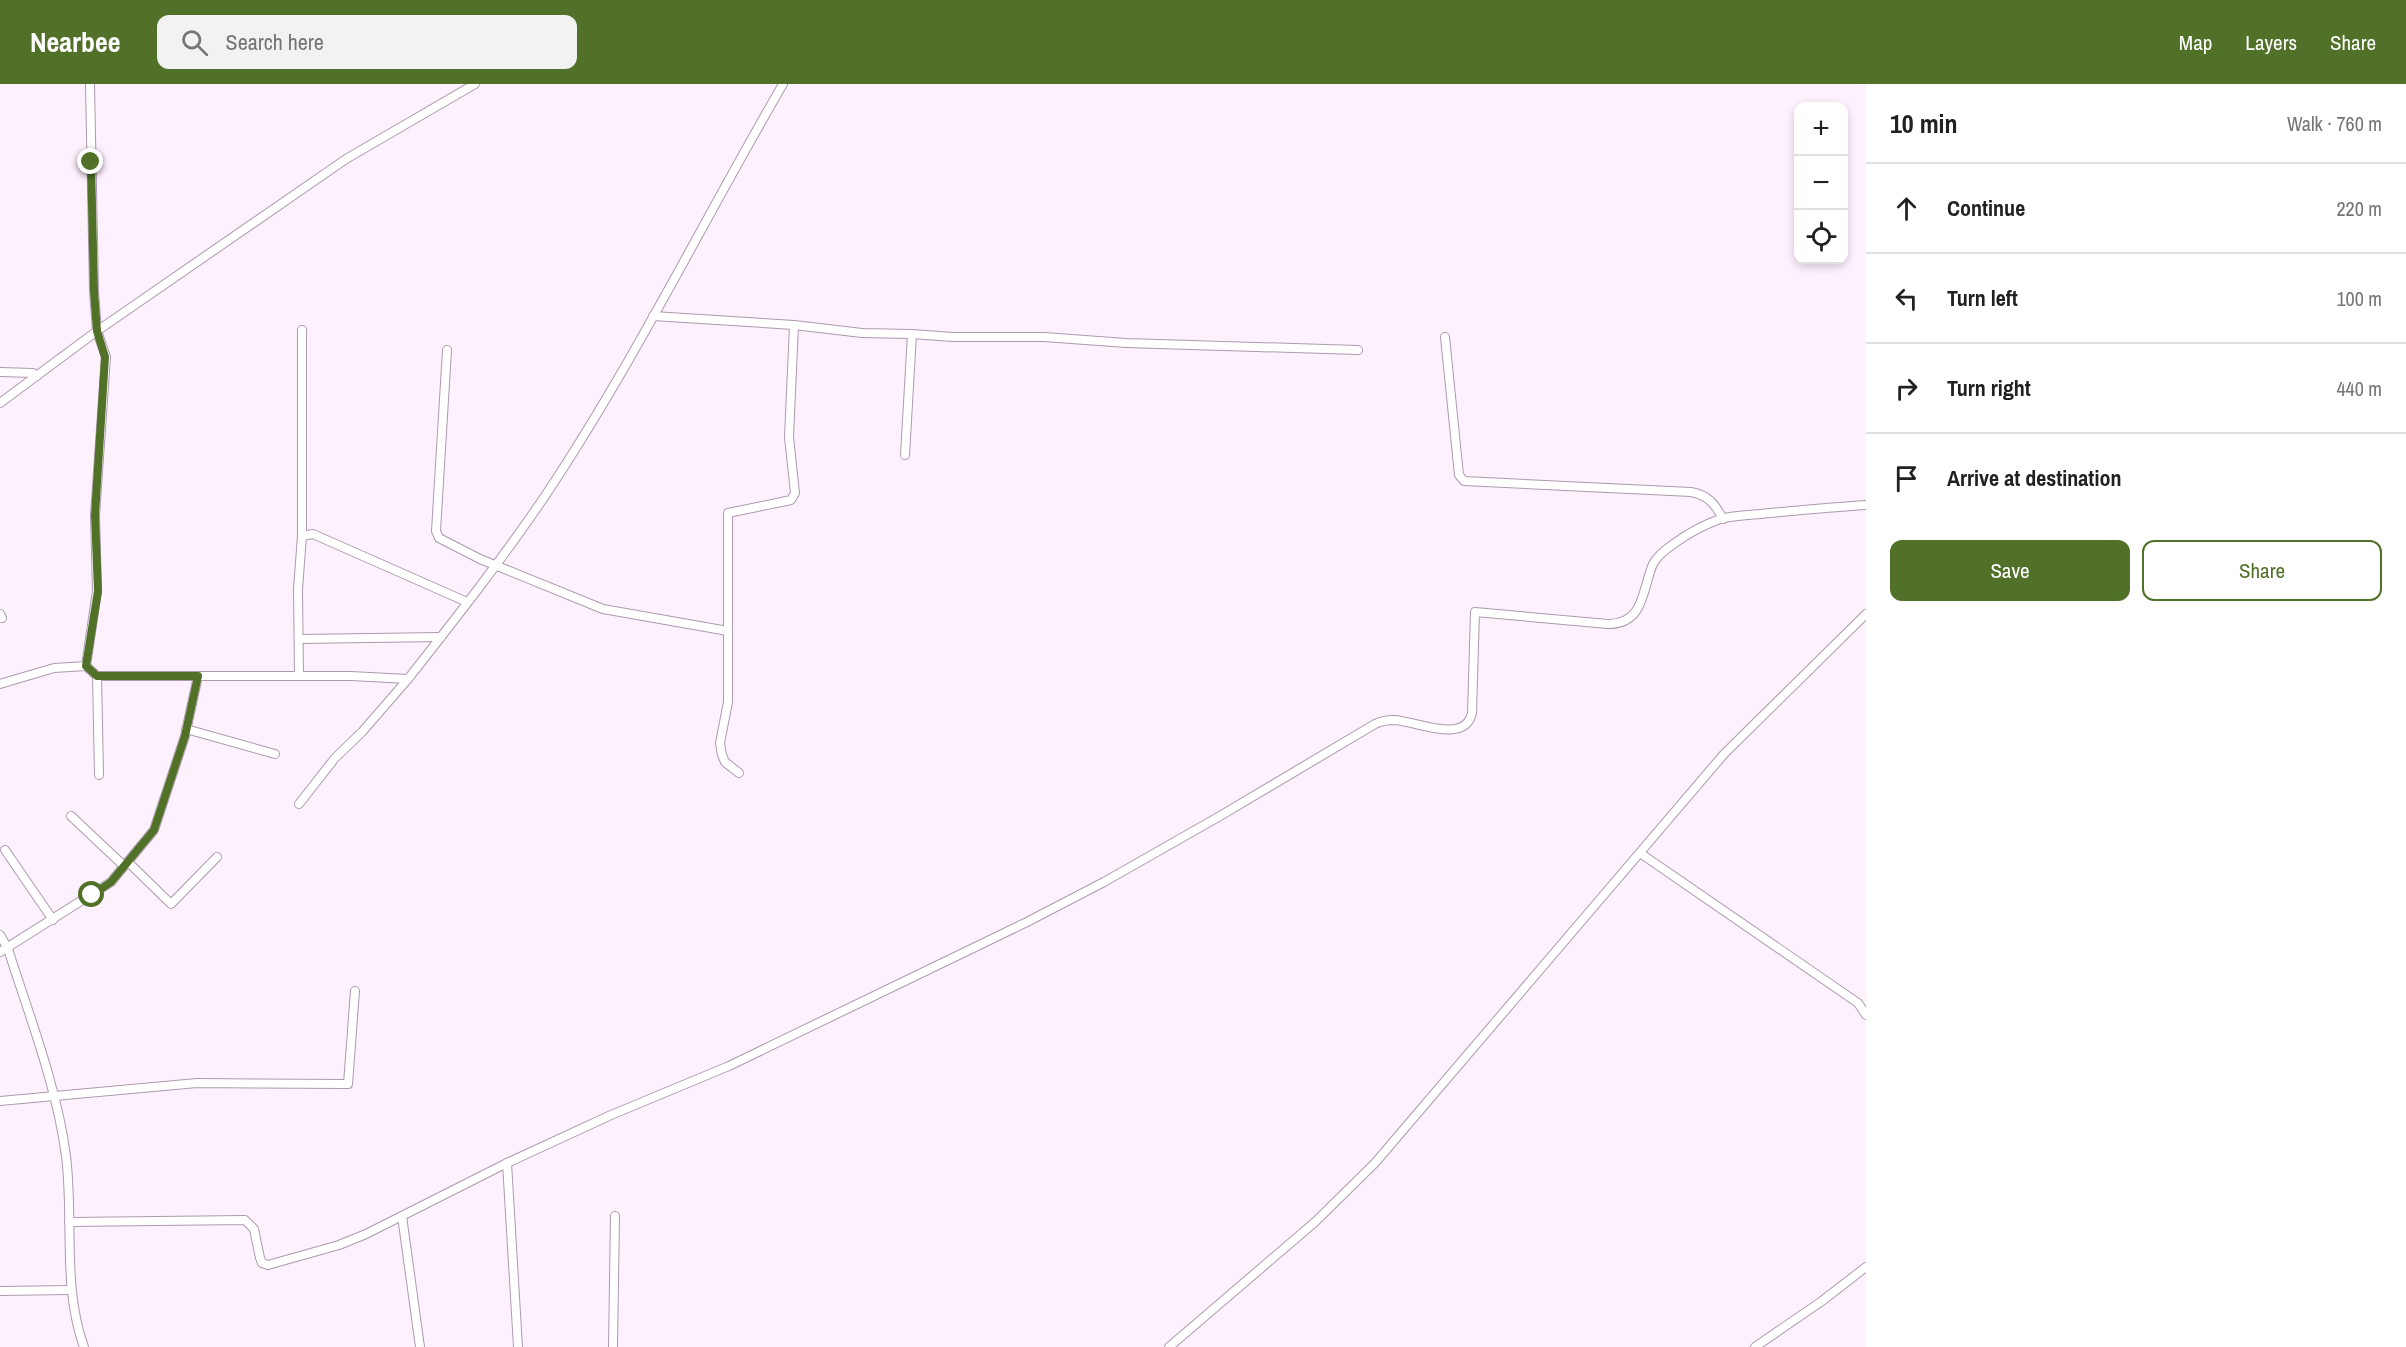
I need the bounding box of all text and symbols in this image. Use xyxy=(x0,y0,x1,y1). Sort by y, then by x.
search box xyxy=(157,15,577,69)
text: Nearbee xyxy=(30,23,121,61)
icon: search xyxy=(178,26,211,59)
text: Search here xyxy=(226,27,324,57)
text: Map xyxy=(2179,28,2212,57)
text: Layers xyxy=(2245,28,2297,57)
text: Share xyxy=(2330,28,2376,57)
map controls xyxy=(1794,102,1848,264)
button: + xyxy=(1794,102,1848,156)
text: 10 min xyxy=(1890,106,1958,141)
text: Walk · 760 m xyxy=(2287,110,2382,137)
route end xyxy=(77,148,103,174)
button: − xyxy=(1794,156,1848,210)
icon: ahead xyxy=(1890,192,1923,225)
text: Continue xyxy=(1947,193,2025,223)
text: 220 m xyxy=(2336,195,2382,222)
button: locate xyxy=(1794,210,1848,264)
icon: left xyxy=(1890,282,1923,315)
text: Turn left xyxy=(1947,283,2018,313)
text: 100 m xyxy=(2336,285,2382,312)
icon: right xyxy=(1890,372,1923,405)
text: Turn right xyxy=(1947,373,2031,403)
text: 440 m xyxy=(2336,375,2382,402)
icon: arrive xyxy=(1890,462,1923,495)
text: Arrive at destination xyxy=(1947,463,2121,493)
button: Save xyxy=(1890,540,2130,601)
button: Share xyxy=(2142,540,2382,601)
route start xyxy=(78,881,104,907)

